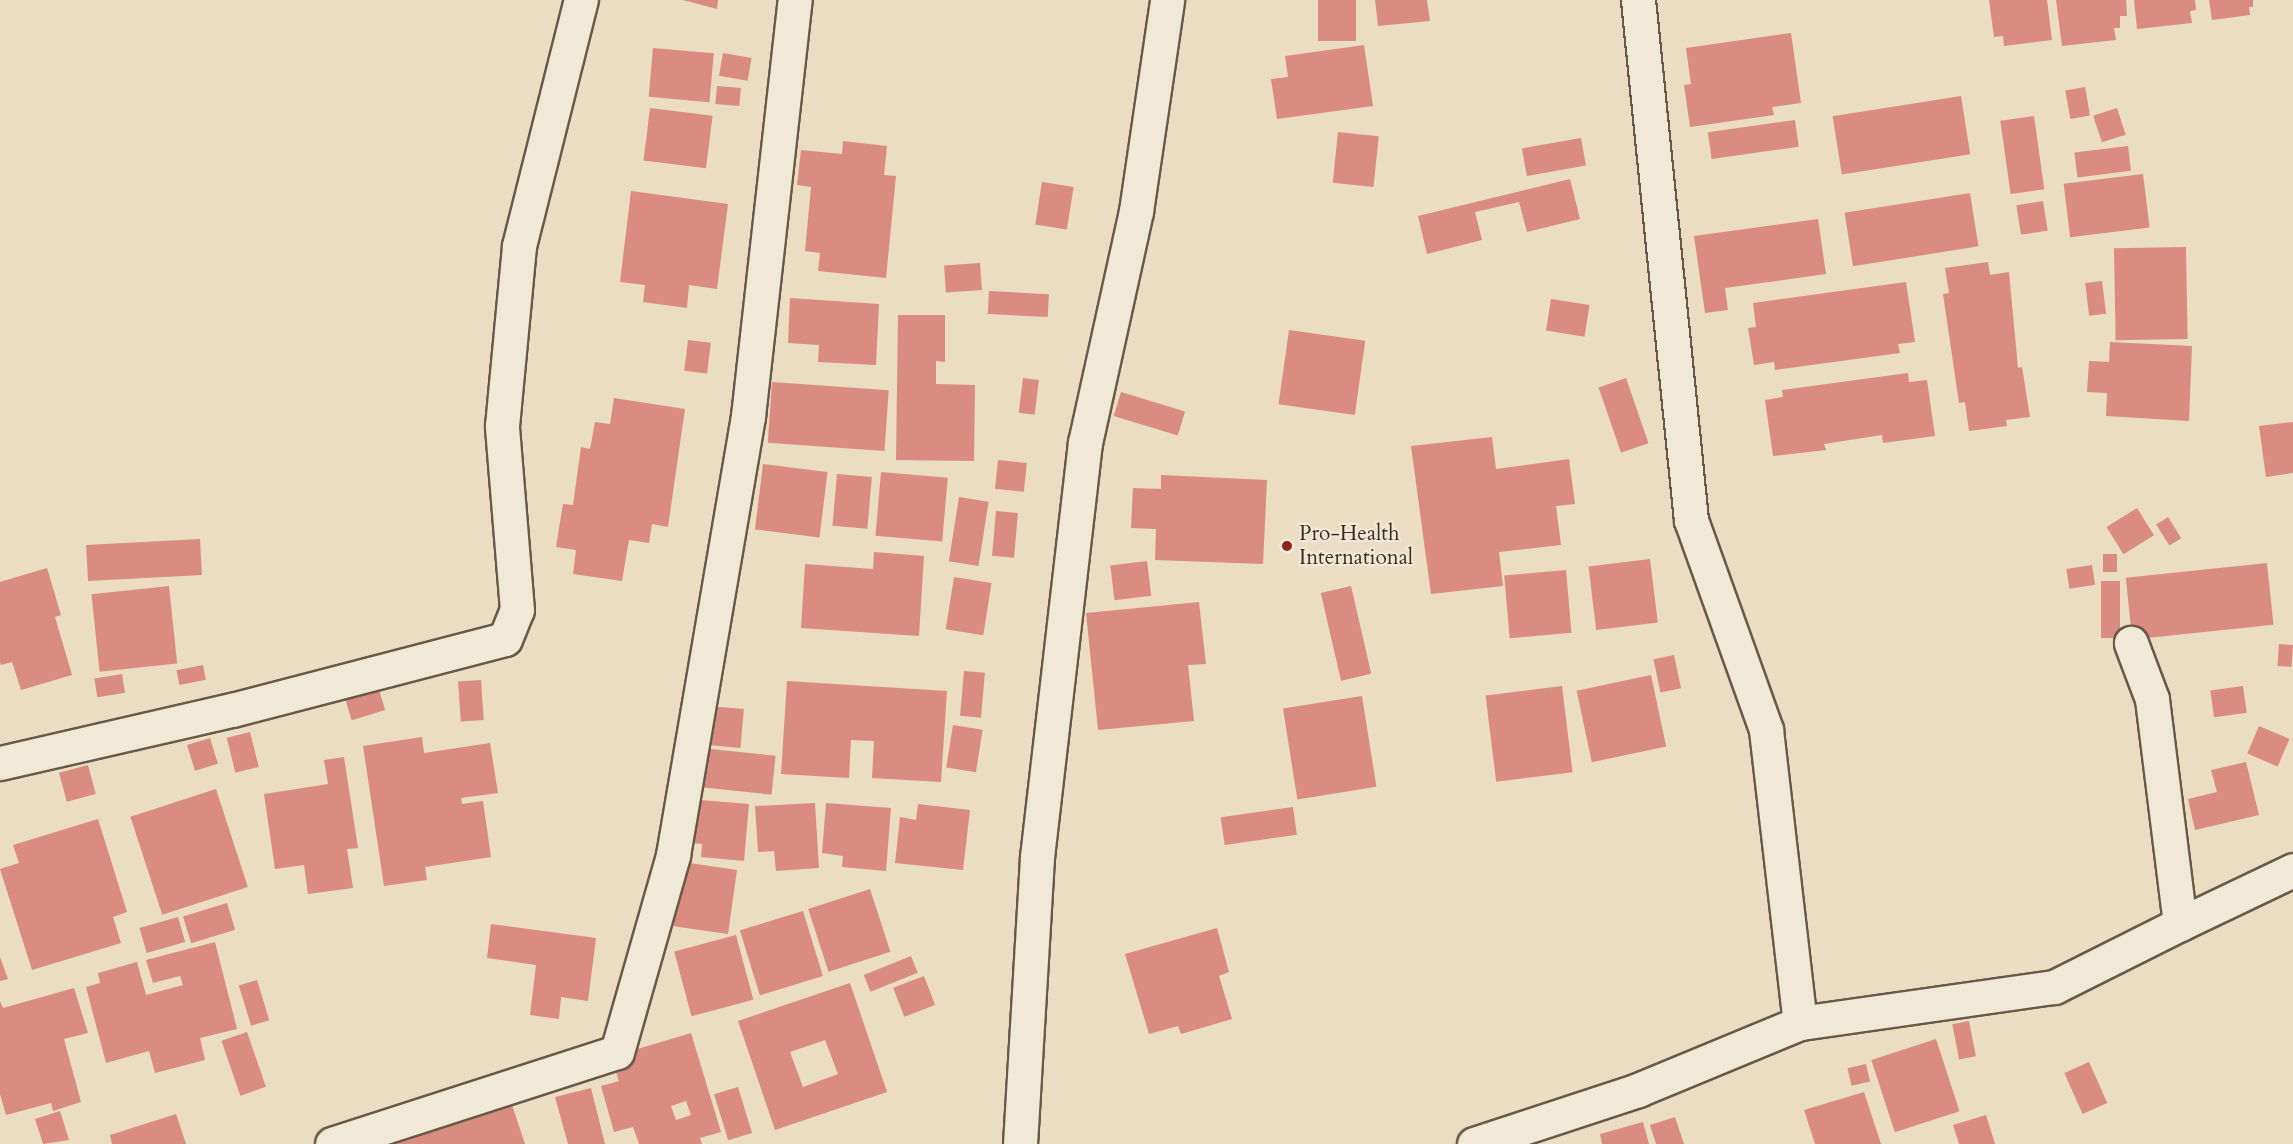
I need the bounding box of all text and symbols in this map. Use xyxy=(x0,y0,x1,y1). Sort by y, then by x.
place label: Pro-Health International xyxy=(1299,521,1413,571)
marker: Pro-Health International xyxy=(1280,539,1294,553)

